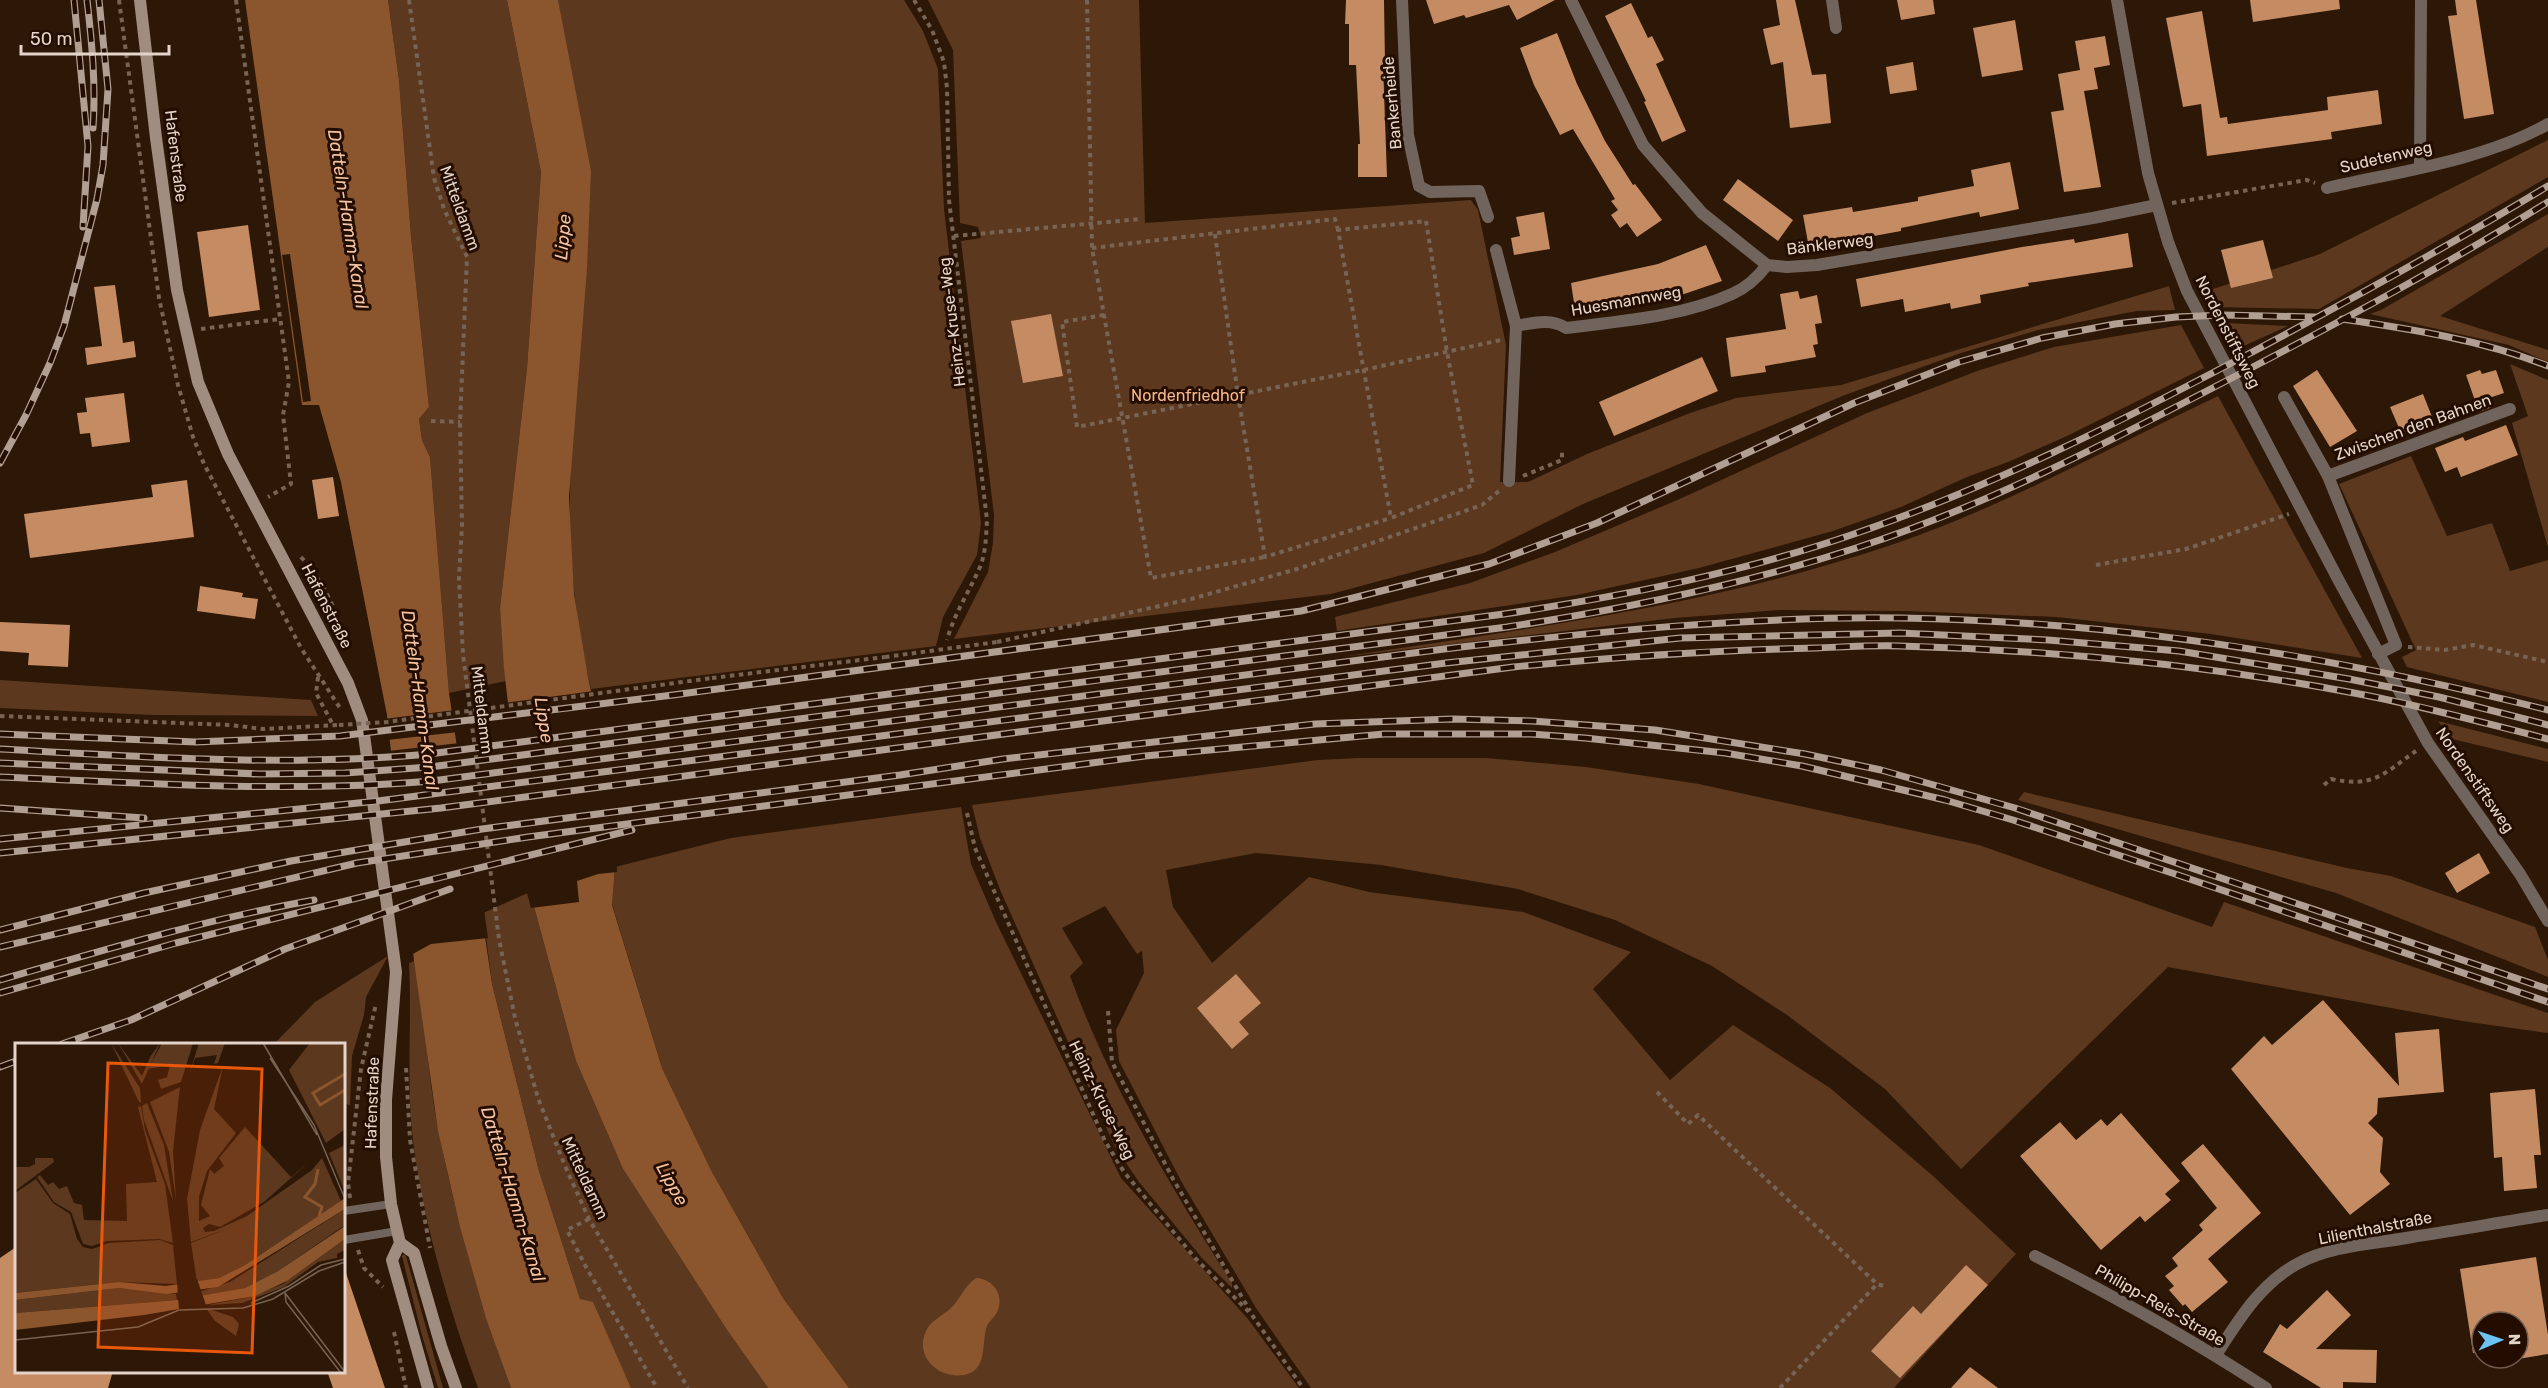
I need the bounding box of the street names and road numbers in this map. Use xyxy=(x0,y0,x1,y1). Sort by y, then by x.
street label: Bankerheide xyxy=(1378,56,1406,150)
street label: Hafenstraße xyxy=(161,109,191,203)
street label: Sudetenweg xyxy=(2338,137,2434,177)
street label: Mitteldamm xyxy=(436,163,484,253)
street label: Bänklerweg xyxy=(1785,229,1875,259)
street label: Heinz-Kruse-Weg xyxy=(935,256,969,388)
street label: Nordenstiftsweg xyxy=(2191,272,2265,392)
street label: Huesmannweg xyxy=(1569,282,1683,320)
street label: Zwischen den Bahnen xyxy=(2332,390,2494,464)
street label: Hafenstraße xyxy=(298,561,356,652)
street label: Mitteldamm xyxy=(467,665,497,755)
street label: Nordenstiftsweg xyxy=(2432,724,2518,836)
street label: Heinz-Kruse-Weg xyxy=(1065,1037,1139,1163)
street label: Hafenstraße xyxy=(361,1056,383,1150)
street label: Mitteldamm xyxy=(558,1134,612,1222)
street label: Lilienthalstraße xyxy=(2317,1208,2434,1248)
street label: Philipp-Reis-Straße xyxy=(2092,1260,2228,1350)

